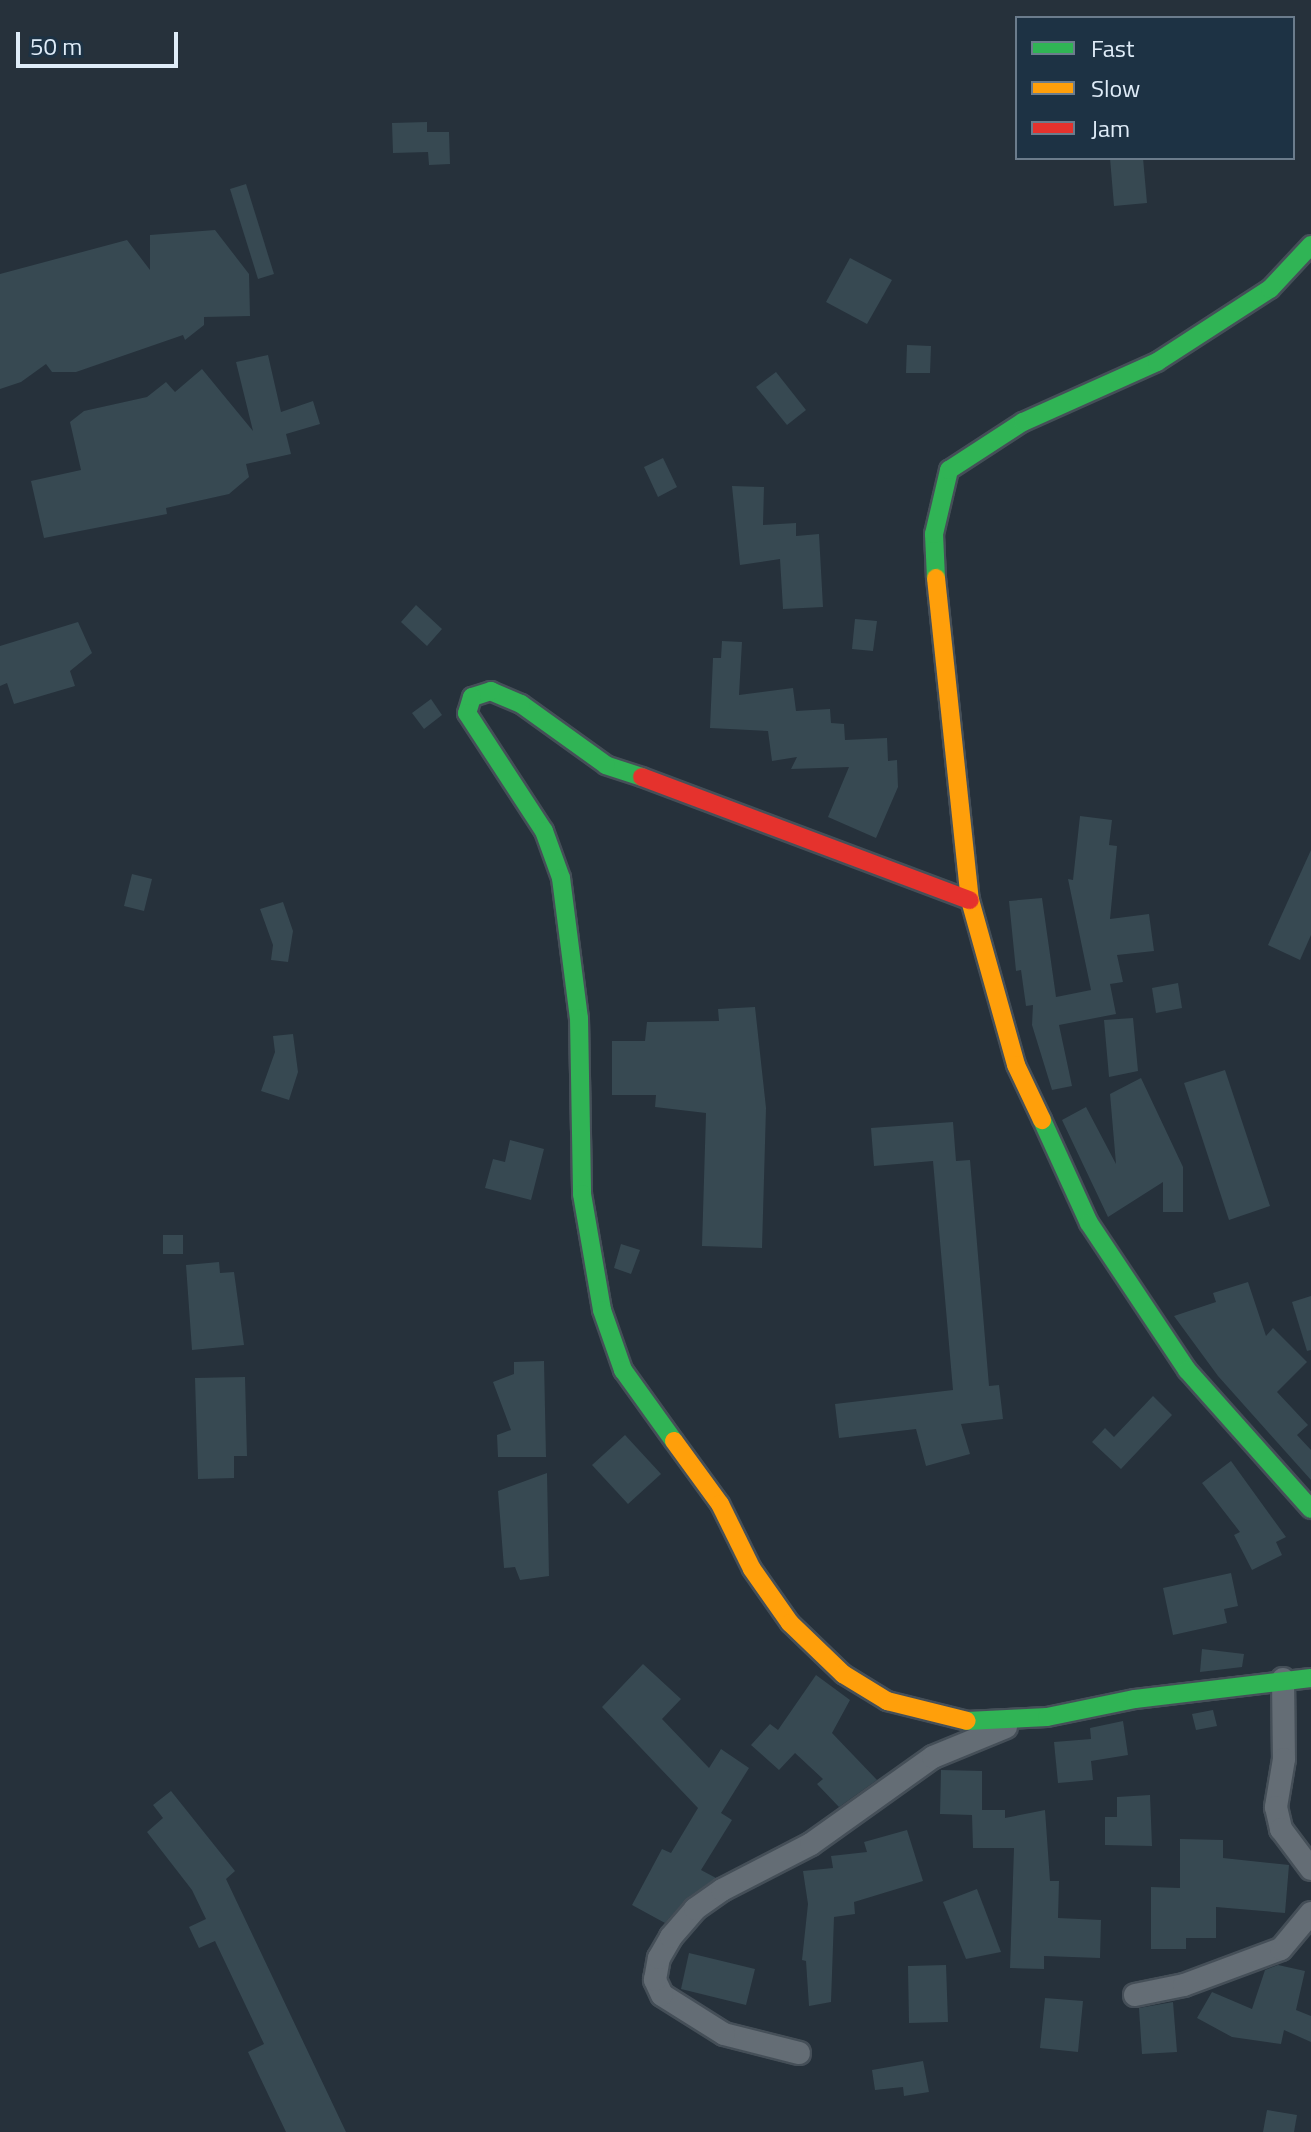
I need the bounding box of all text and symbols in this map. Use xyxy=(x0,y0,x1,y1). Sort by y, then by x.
scale bar xyxy=(20,16,182,66)
legend xyxy=(1015,16,1295,160)
text: 50 m xyxy=(30,28,82,64)
text: Fast xyxy=(1091,30,1134,66)
text: Slow xyxy=(1091,70,1140,106)
text: Jam xyxy=(1091,110,1130,146)

